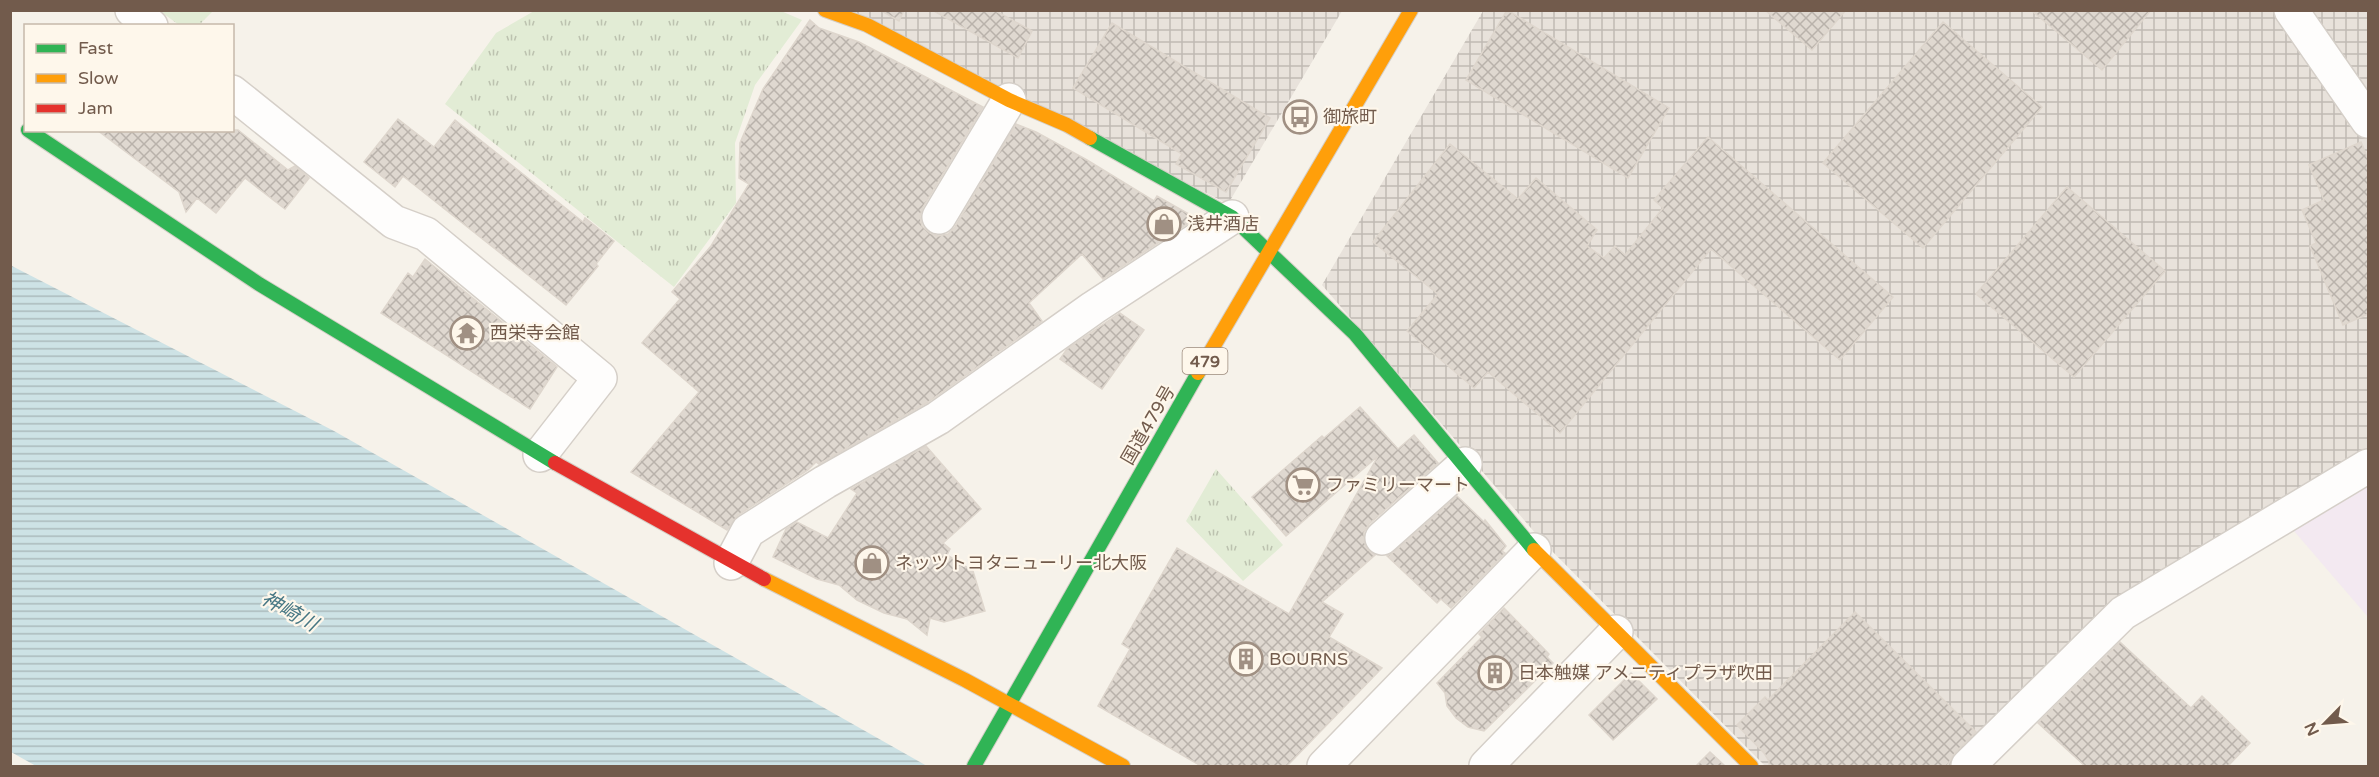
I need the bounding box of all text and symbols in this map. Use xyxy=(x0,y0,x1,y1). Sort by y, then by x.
legend xyxy=(24,24,234,132)
text: Fast xyxy=(78,37,113,59)
text: Slow xyxy=(78,67,119,89)
text: Jam xyxy=(78,97,113,119)
bus stop icon: 御旅町 xyxy=(1282,99,1318,135)
place label: 御旅町 xyxy=(1323,106,1377,128)
shop icon: 浅井酒店 xyxy=(1146,206,1182,242)
place label: 浅井酒店 xyxy=(1187,213,1259,235)
temple icon: 西栄寺会館 xyxy=(449,315,485,351)
place label: 西栄寺会館 xyxy=(490,322,580,344)
road number: 479 xyxy=(1182,348,1228,374)
street label: 国道479号 xyxy=(1116,381,1180,469)
supermarket icon: ファミリーマート xyxy=(1285,467,1321,503)
place label: ファミリーマート xyxy=(1326,474,1470,496)
shop icon: ネッツトヨタニューリー北大阪 xyxy=(854,545,890,581)
place label: ネッツトヨタニューリー北大阪 xyxy=(895,552,1147,574)
water label: 神崎川 xyxy=(257,587,323,638)
building icon: BOURNS xyxy=(1228,641,1264,677)
place label: BOURNS xyxy=(1269,648,1348,670)
building icon: 日本触媒 アメニティプラザ吹田 xyxy=(1477,655,1513,691)
place label: 日本触媒 アメニティプラザ吹田 xyxy=(1518,662,1773,684)
north arrow xyxy=(2295,693,2355,753)
text: N xyxy=(2301,719,2324,739)

